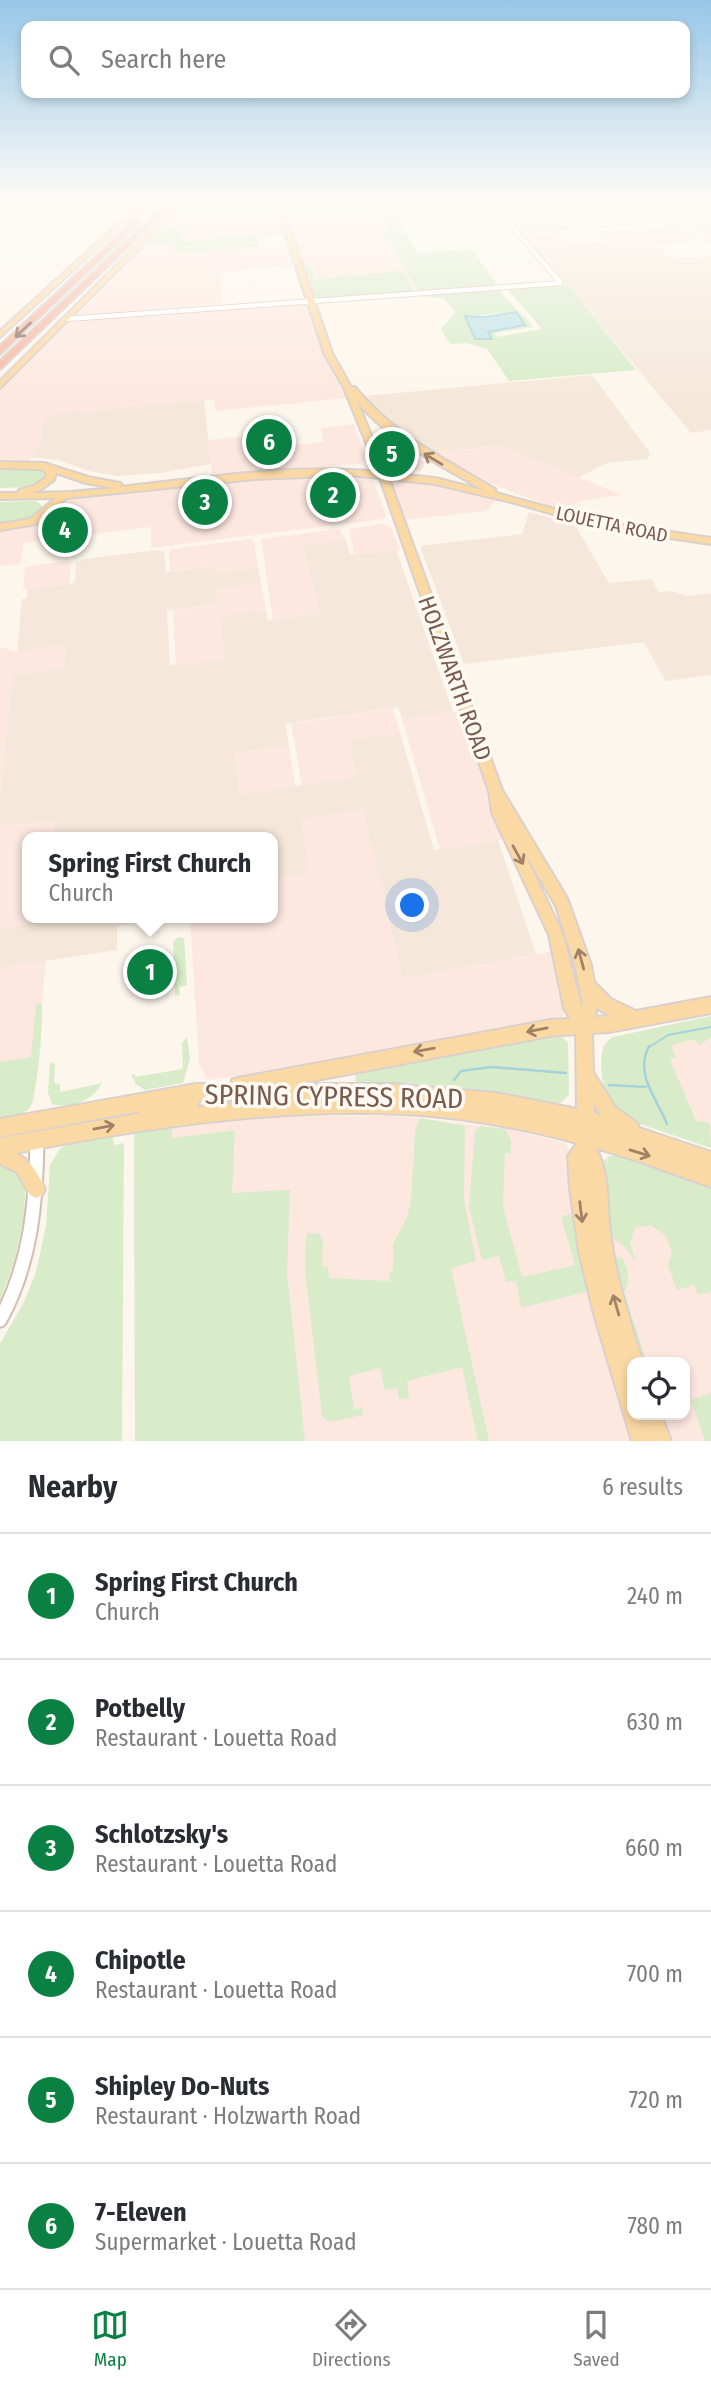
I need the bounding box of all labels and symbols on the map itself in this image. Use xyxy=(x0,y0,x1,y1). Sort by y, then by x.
one-way arrow xyxy=(15,321,32,338)
pin: 6 xyxy=(246,416,292,468)
pin: 5 xyxy=(369,428,415,480)
one-way arrow xyxy=(423,451,443,465)
pin: 2 xyxy=(310,469,356,521)
pin: 3 xyxy=(182,476,228,528)
street label: LOUETTA ROAD xyxy=(554,501,670,548)
pin: 4 xyxy=(42,504,88,556)
street label: HOLZWARTH ROAD xyxy=(412,592,498,764)
one-way arrow xyxy=(511,844,525,864)
your location xyxy=(395,888,429,922)
pin: 1 xyxy=(127,946,173,998)
one-way arrow xyxy=(574,948,587,970)
one-way arrow xyxy=(526,1024,549,1037)
one-way arrow xyxy=(413,1044,436,1057)
street label: SPRING CYPRESS ROAD xyxy=(204,1078,464,1115)
one-way arrow xyxy=(92,1120,115,1133)
one-way arrow xyxy=(628,1148,650,1160)
one-way arrow xyxy=(575,1200,588,1223)
one-way arrow xyxy=(608,1294,621,1316)

